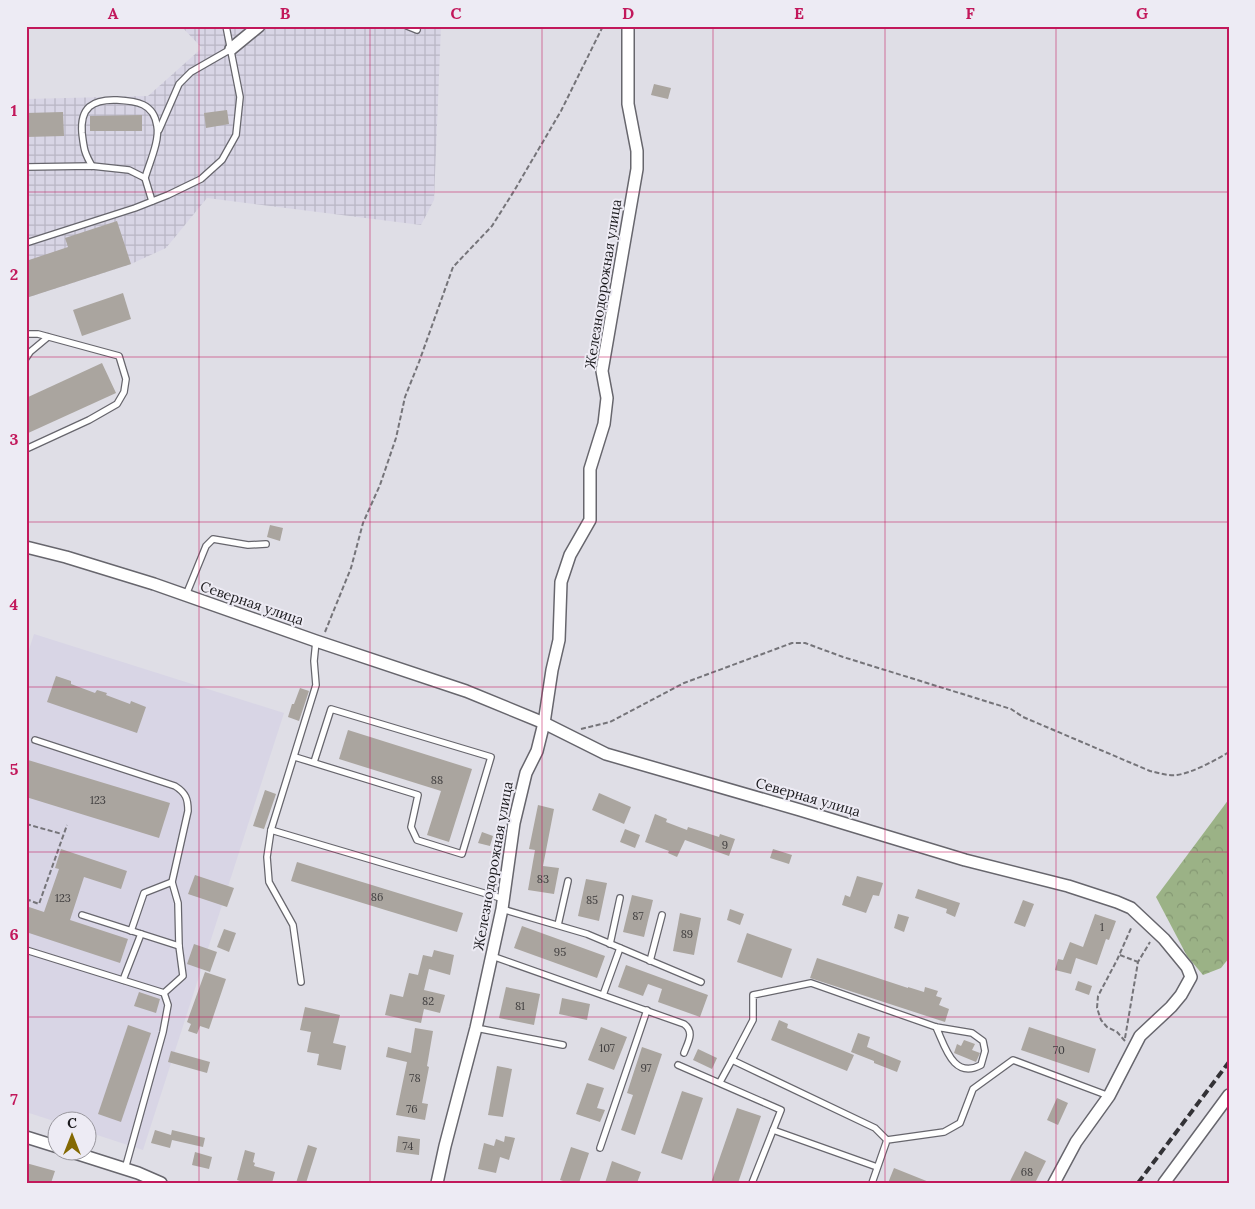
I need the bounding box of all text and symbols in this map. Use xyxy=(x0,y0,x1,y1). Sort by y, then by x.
text: A xyxy=(108,3,119,23)
text: B xyxy=(280,3,291,23)
text: C xyxy=(450,3,462,23)
text: D xyxy=(622,3,634,23)
text: E xyxy=(794,3,804,23)
text: F xyxy=(965,3,975,23)
text: G xyxy=(1136,3,1148,23)
text: 1 xyxy=(11,100,17,120)
street label: Железнодорожная улица xyxy=(581,198,625,370)
text: 2 xyxy=(10,264,18,284)
text: 3 xyxy=(10,429,19,449)
street label: Северная улица xyxy=(198,577,306,629)
text: 4 xyxy=(10,594,19,614)
text: 5 xyxy=(10,759,19,779)
house number: 88 xyxy=(431,773,443,787)
street label: Северная улица xyxy=(754,773,862,821)
street label: Железнодорожная улица xyxy=(469,780,517,952)
house number: 123 xyxy=(90,793,106,807)
house number: 9 xyxy=(722,838,728,852)
house number: 83 xyxy=(537,872,549,886)
house number: 86 xyxy=(371,890,383,904)
house number: 123 xyxy=(55,891,71,905)
house number: 85 xyxy=(586,893,598,907)
house number: 87 xyxy=(632,909,644,923)
house number: 1 xyxy=(1100,920,1104,934)
text: 6 xyxy=(9,924,19,944)
house number: 89 xyxy=(681,927,693,941)
house number: 95 xyxy=(554,945,566,959)
house number: 82 xyxy=(422,994,434,1008)
house number: 81 xyxy=(515,999,525,1013)
house number: 107 xyxy=(599,1041,615,1055)
house number: 70 xyxy=(1053,1043,1065,1057)
house number: 97 xyxy=(640,1061,652,1075)
house number: 78 xyxy=(409,1071,421,1085)
text: 7 xyxy=(10,1089,18,1109)
house number: 76 xyxy=(406,1102,418,1116)
north arrow xyxy=(48,1112,98,1162)
text: С xyxy=(67,1114,77,1132)
house number: 74 xyxy=(403,1139,413,1153)
house number: 68 xyxy=(1021,1165,1033,1179)

